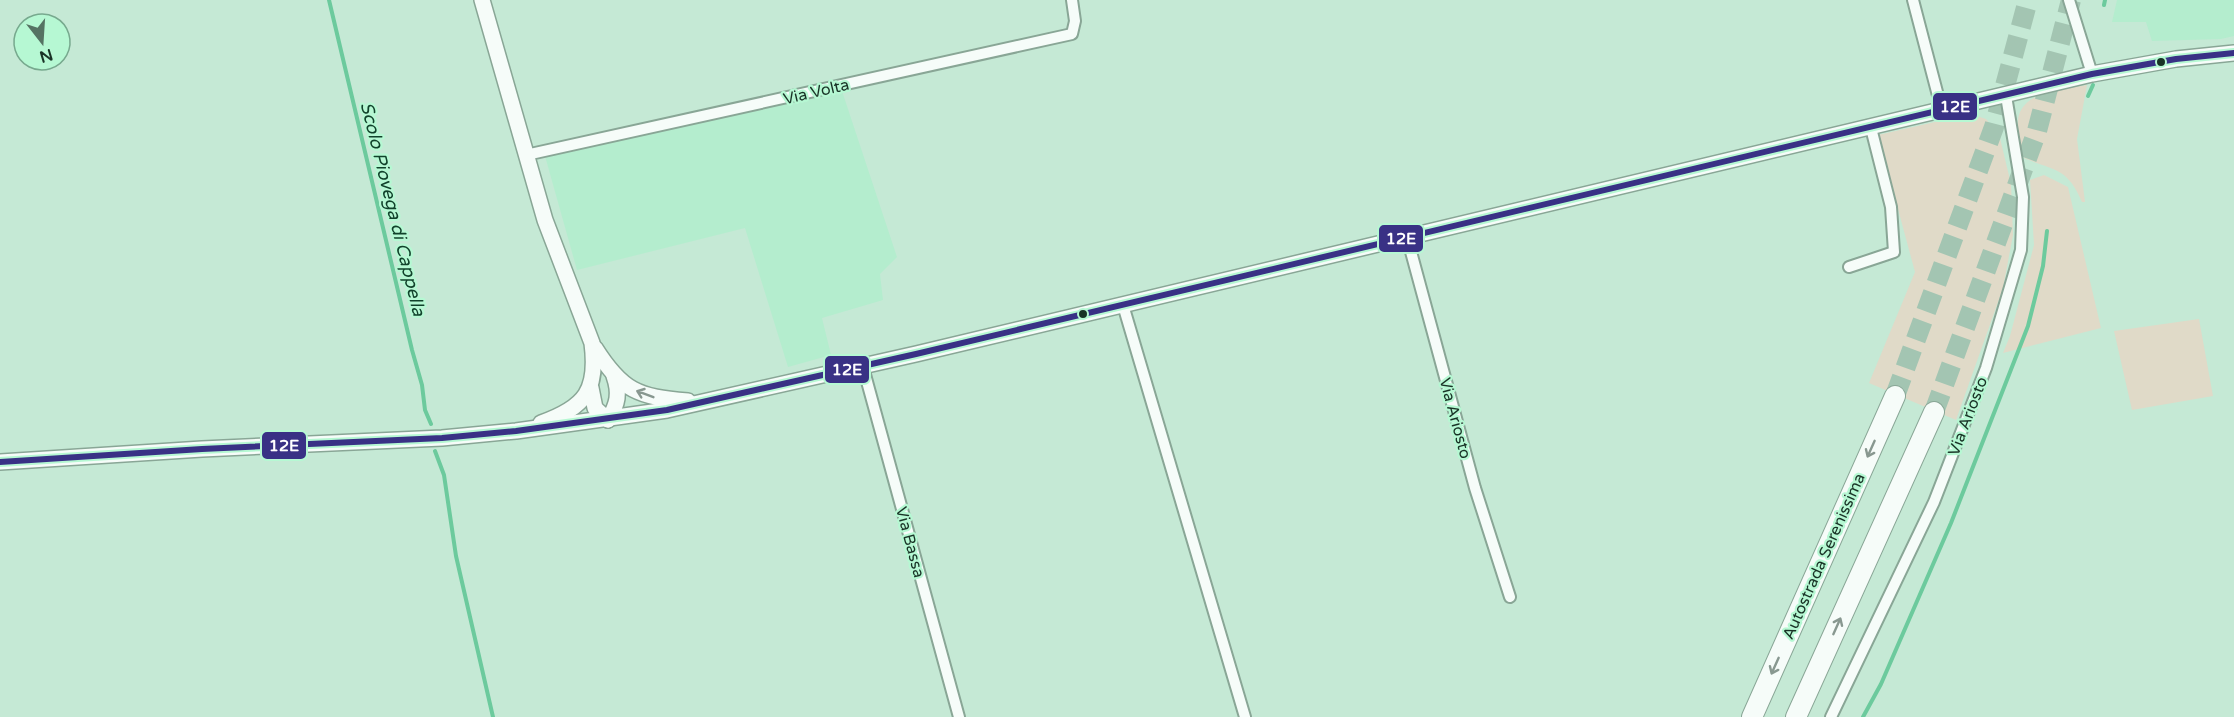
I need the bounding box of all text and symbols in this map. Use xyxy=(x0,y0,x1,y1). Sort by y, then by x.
north arrow xyxy=(12,12,72,72)
text: N xyxy=(37,44,55,67)
unlabelled marker xyxy=(2155,56,2167,68)
street label: Via Volta xyxy=(781,75,851,109)
line badge: 12E xyxy=(1932,92,1978,121)
text: 12E xyxy=(1940,97,1970,117)
water label: Scolo Piovega di Cappella xyxy=(356,100,430,319)
line badge: 12E xyxy=(1378,224,1424,253)
text: 12E xyxy=(1386,229,1416,249)
unlabelled marker xyxy=(1077,308,1089,320)
line badge: 12E xyxy=(824,355,870,384)
text: 12E xyxy=(832,360,862,380)
street label: Via Ariosto xyxy=(1944,374,1992,459)
street label: Via Ariosto xyxy=(1435,376,1475,461)
one-way arrow xyxy=(636,388,655,399)
line badge: 12E xyxy=(261,431,307,460)
text: 12E xyxy=(269,436,299,456)
one-way arrow xyxy=(1865,440,1877,458)
street label: Autostrada Serenissima xyxy=(1778,470,1870,643)
street label: Via Bassa xyxy=(891,505,929,580)
one-way arrow xyxy=(1832,617,1844,635)
one-way arrow xyxy=(1768,656,1780,674)

